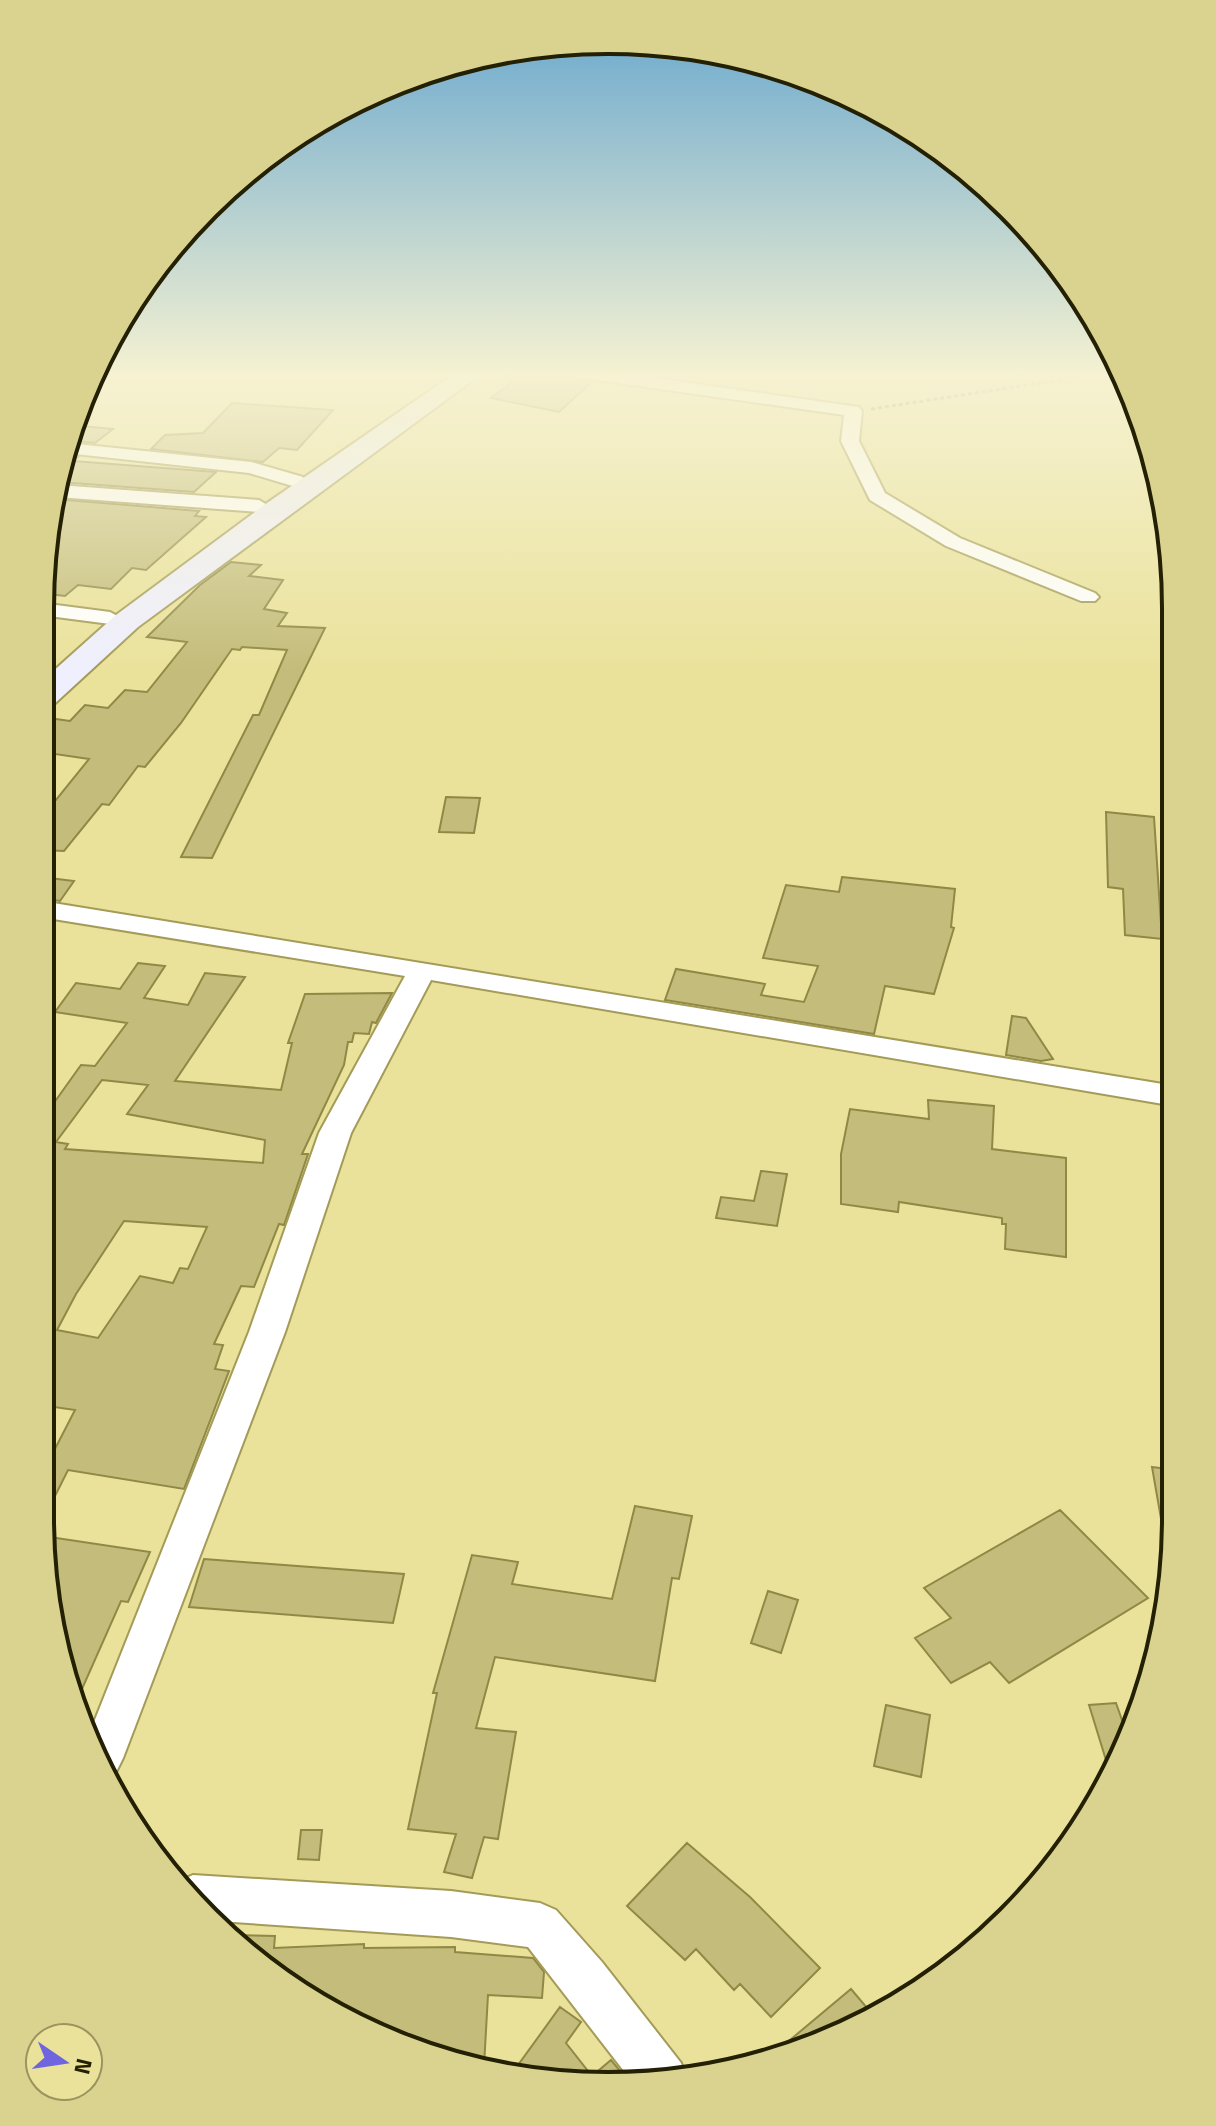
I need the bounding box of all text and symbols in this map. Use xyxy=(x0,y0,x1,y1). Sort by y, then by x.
north arrow xyxy=(24,2022,104,2102)
text: N xyxy=(65,2055,102,2078)

